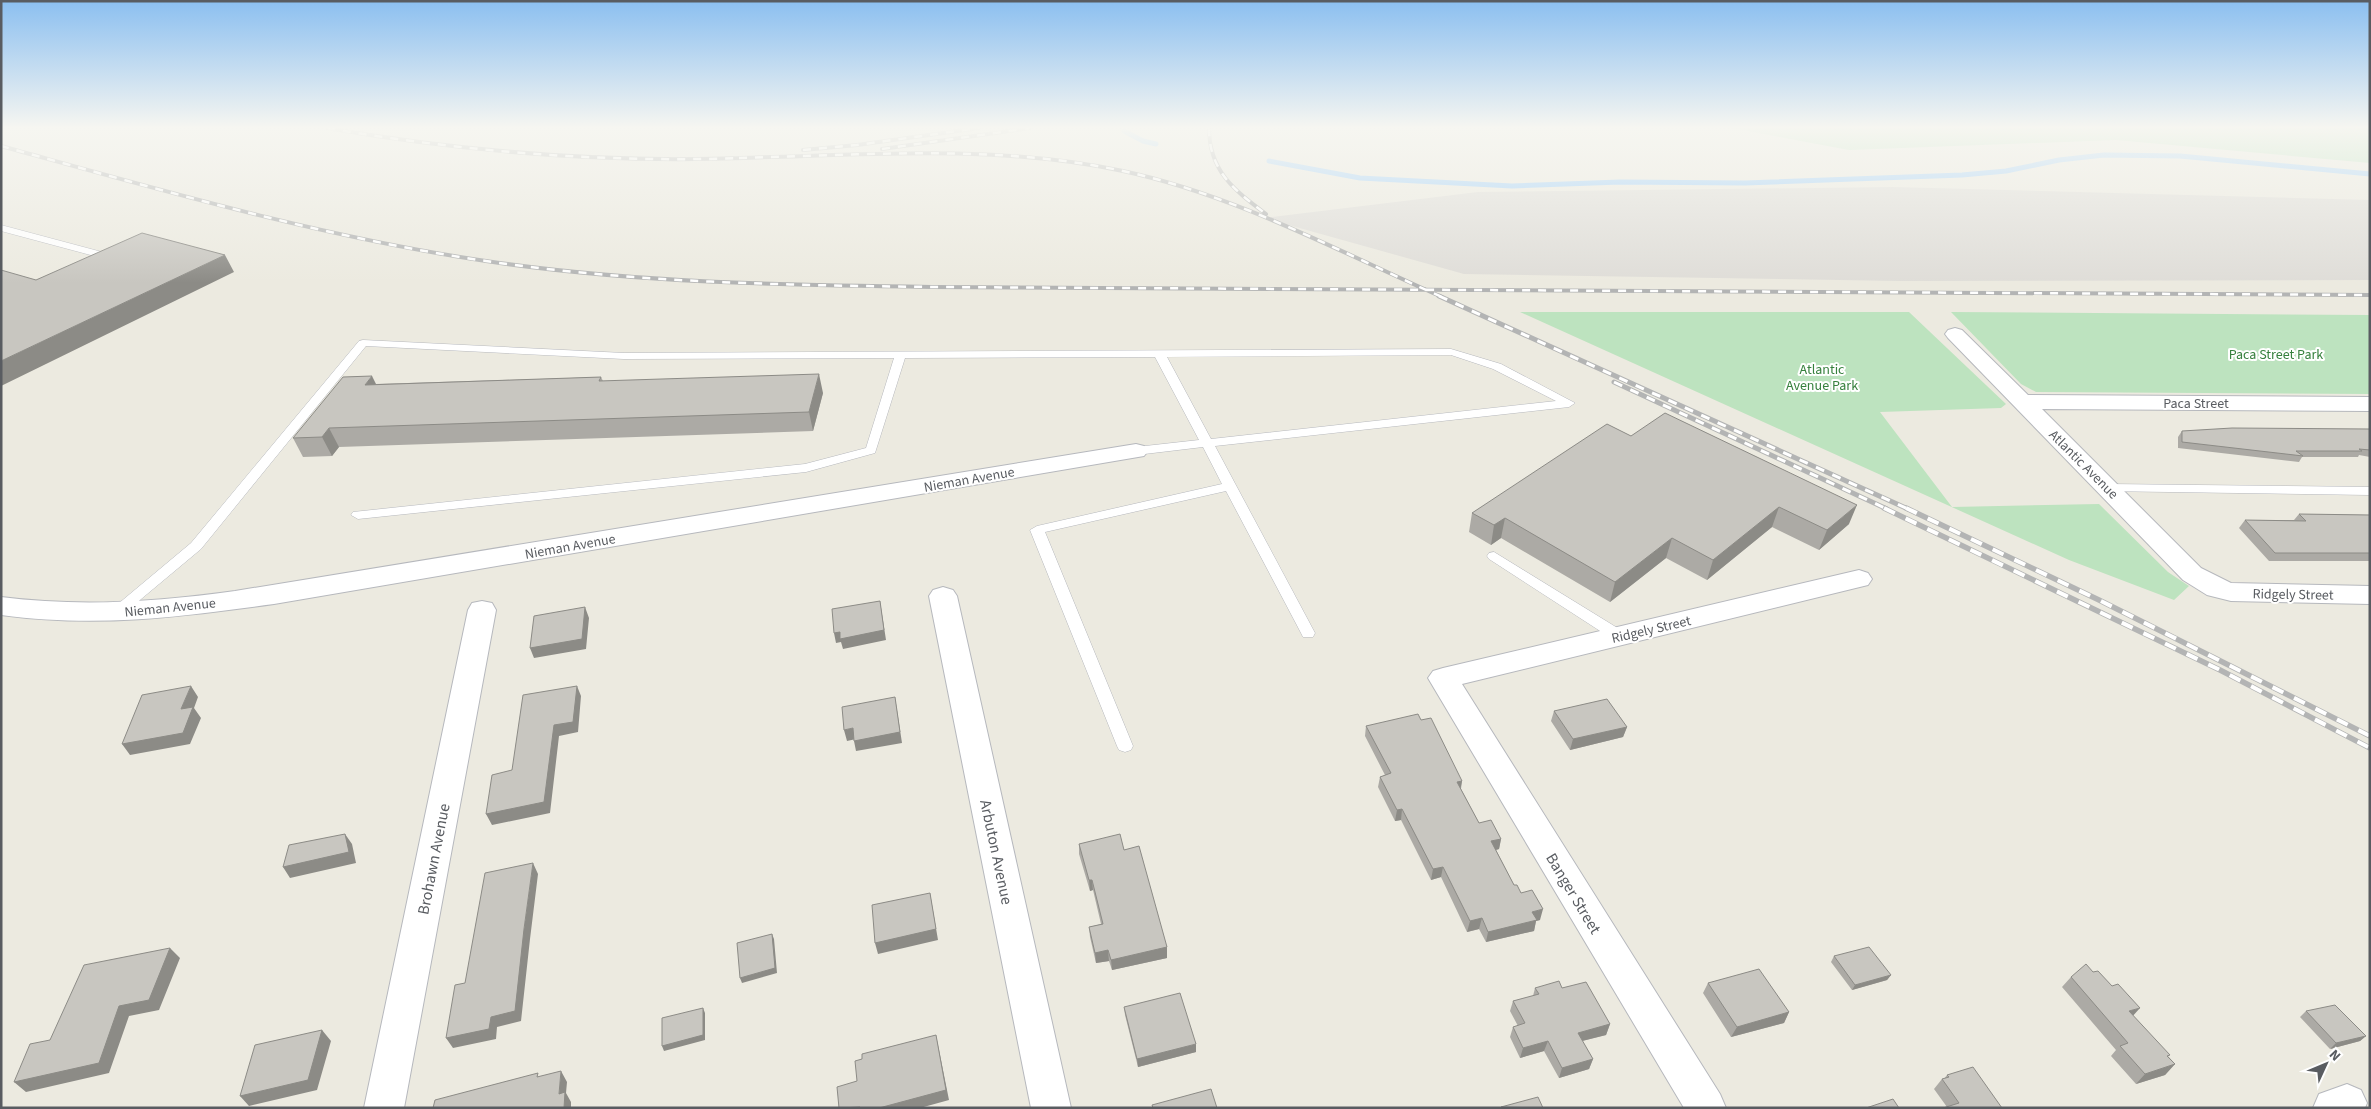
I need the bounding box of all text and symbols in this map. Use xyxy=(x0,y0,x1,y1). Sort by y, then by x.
park label: Paca Street Park xyxy=(2229,345,2323,365)
park label: Atlantic Avenue Park xyxy=(1786,360,1858,396)
street label: Paca Street xyxy=(2163,394,2229,414)
street label: Atlantic Avenue xyxy=(2044,425,2123,504)
street label: Nieman Avenue xyxy=(922,462,1016,498)
street label: Nieman Avenue xyxy=(523,529,617,565)
street label: Ridgely Street xyxy=(2252,584,2334,606)
street label: Nieman Avenue xyxy=(123,593,217,623)
street label: Ridgely Street xyxy=(1610,611,1693,649)
street label: Arbuton Avenue xyxy=(974,798,1018,907)
street label: Brohawn Avenue xyxy=(412,802,456,917)
street label: Banger Street xyxy=(1540,849,1606,939)
north arrow xyxy=(2301,1039,2351,1089)
text: N xyxy=(2324,1045,2345,1066)

